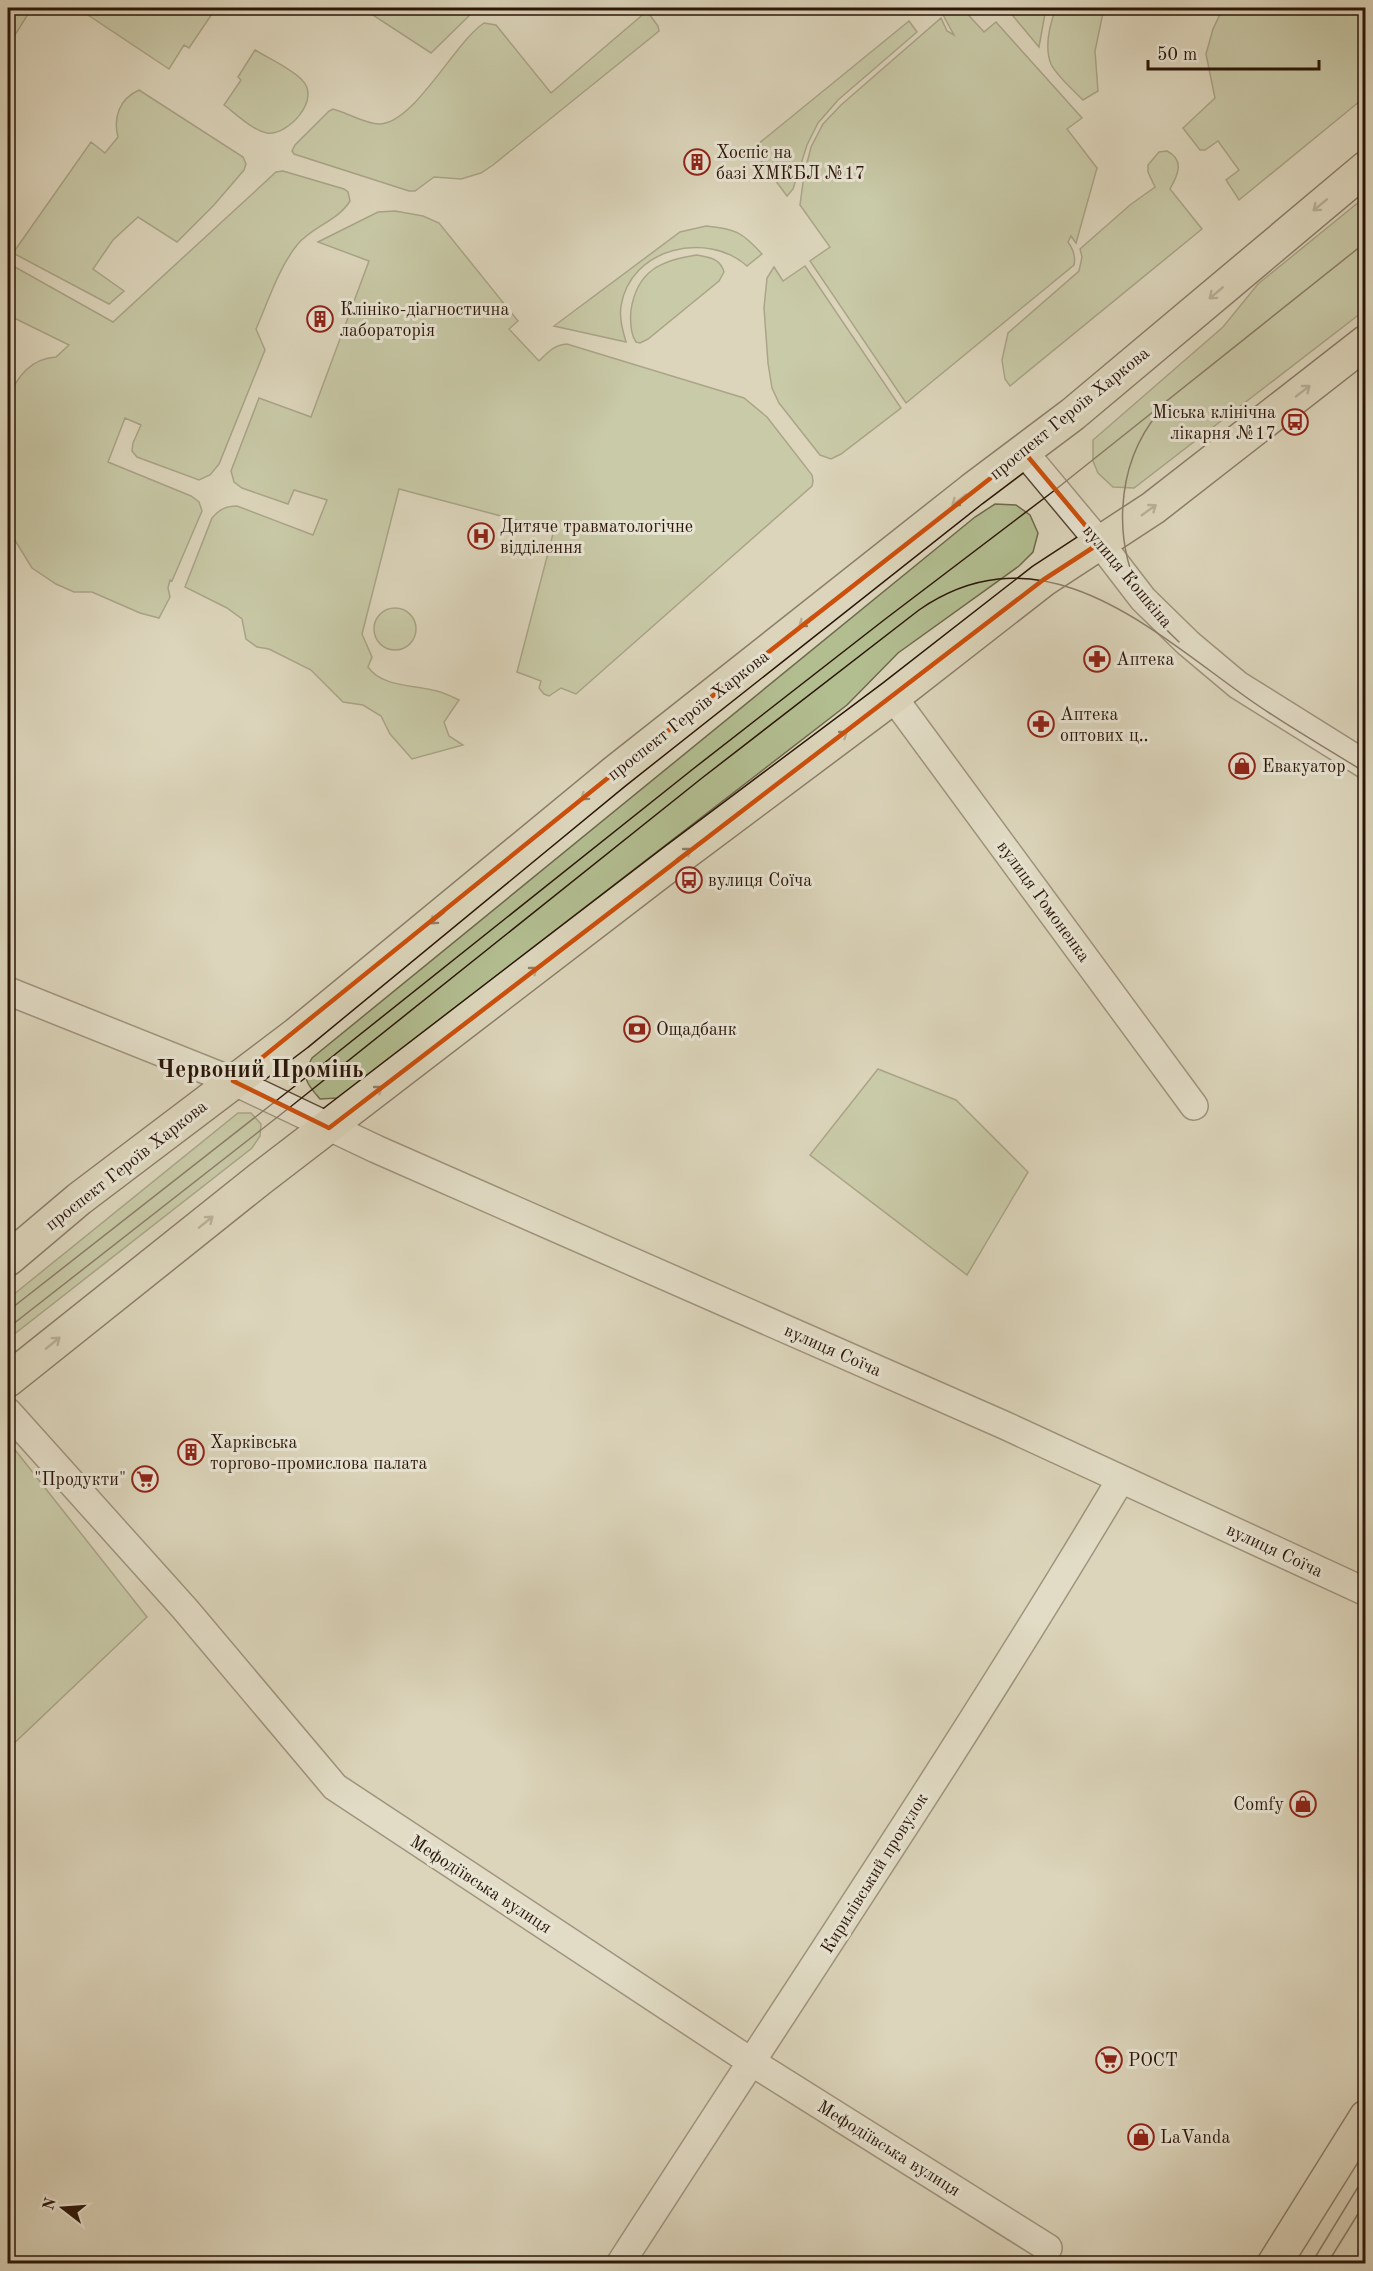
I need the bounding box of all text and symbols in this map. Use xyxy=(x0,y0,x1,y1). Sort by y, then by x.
scale bar xyxy=(1148,33,1319,71)
text: 50 m xyxy=(1157,46,1197,64)
place label: Хоспіс на базі ХМКБЛ №17 xyxy=(716,144,865,183)
building icon: Хоспіс на базі ХМКБЛ №17 xyxy=(682,147,712,177)
one-way arrow xyxy=(1312,199,1328,212)
one-way arrow xyxy=(1208,286,1224,299)
place label: Клініко-діагностична лабораторія xyxy=(340,301,509,340)
building icon: Клініко-діагностична лабораторія xyxy=(305,304,335,334)
street label: проспект Героїв Харкова xyxy=(986,344,1153,484)
one-way arrow xyxy=(1295,384,1311,397)
place label: Міська клінічна лікарня №17 xyxy=(1152,404,1276,443)
bus stop icon: Міська клінічна лікарня №17 xyxy=(1280,407,1310,437)
one-way arrow xyxy=(952,494,968,507)
one-way arrow xyxy=(1140,504,1156,516)
place label: Дитяче травматологічне відділення xyxy=(500,518,693,557)
hospital icon: Дитяче травматологічне відділення xyxy=(466,521,496,551)
street label: вулиця Кошкіна xyxy=(1079,522,1176,632)
one-way arrow xyxy=(799,614,815,627)
pharmacy icon: Аптека xyxy=(1082,644,1112,674)
street label: проспект Героїв Харкова xyxy=(604,647,773,784)
place label: Аптека xyxy=(1116,651,1174,669)
place label: Аптека оптових ц‥ xyxy=(1060,706,1148,745)
pharmacy icon: Аптека оптових ц‥ xyxy=(1026,709,1056,739)
one-way arrow xyxy=(831,730,847,743)
shop icon: Евакуатор xyxy=(1227,751,1257,781)
place label: Евакуатор xyxy=(1262,758,1346,776)
one-way arrow xyxy=(580,788,596,801)
street label: вулиця Гомоненка xyxy=(993,838,1093,966)
one-way arrow xyxy=(676,847,692,860)
bus stop icon: вулиця Соїча xyxy=(674,865,704,895)
place label: вулиця Соїча xyxy=(708,872,812,890)
one-way arrow xyxy=(429,912,445,925)
one-way arrow xyxy=(521,967,537,980)
bank icon: Ощадбанк xyxy=(622,1014,652,1044)
place label: Ощадбанк xyxy=(656,1021,737,1039)
district label: Червоний Промінь xyxy=(156,1059,364,1083)
one-way arrow xyxy=(367,1086,383,1098)
street label: проспект Героїв Харкова xyxy=(42,1097,211,1234)
one-way arrow xyxy=(198,1215,213,1229)
street label: вулиця Соїча xyxy=(781,1322,884,1380)
one-way arrow xyxy=(45,1337,61,1350)
place label: Харківська торгово-промислова палата xyxy=(210,1434,428,1473)
building icon: Харківська торгово-промислова палата xyxy=(176,1437,206,1467)
supermarket icon: "Продукти" xyxy=(130,1464,160,1494)
place label: "Продукти" xyxy=(34,1471,126,1489)
street label: вулиця Соїча xyxy=(1224,1521,1326,1581)
shop icon: Comfy xyxy=(1288,1789,1318,1819)
street label: Кирилівський провулок xyxy=(818,1790,932,1957)
place label: Comfy xyxy=(1233,1796,1284,1814)
street label: Мефодіївська вулиця xyxy=(406,1832,554,1938)
supermarket icon: РОСТ xyxy=(1094,2045,1124,2075)
place label: РОСТ xyxy=(1128,2052,1178,2070)
street label: Мефодіївська вулиця xyxy=(813,2098,963,2201)
shop icon: LaVanda xyxy=(1126,2122,1156,2152)
place label: LaVanda xyxy=(1160,2129,1230,2147)
north arrow xyxy=(33,2178,93,2238)
text: N xyxy=(41,2195,60,2212)

